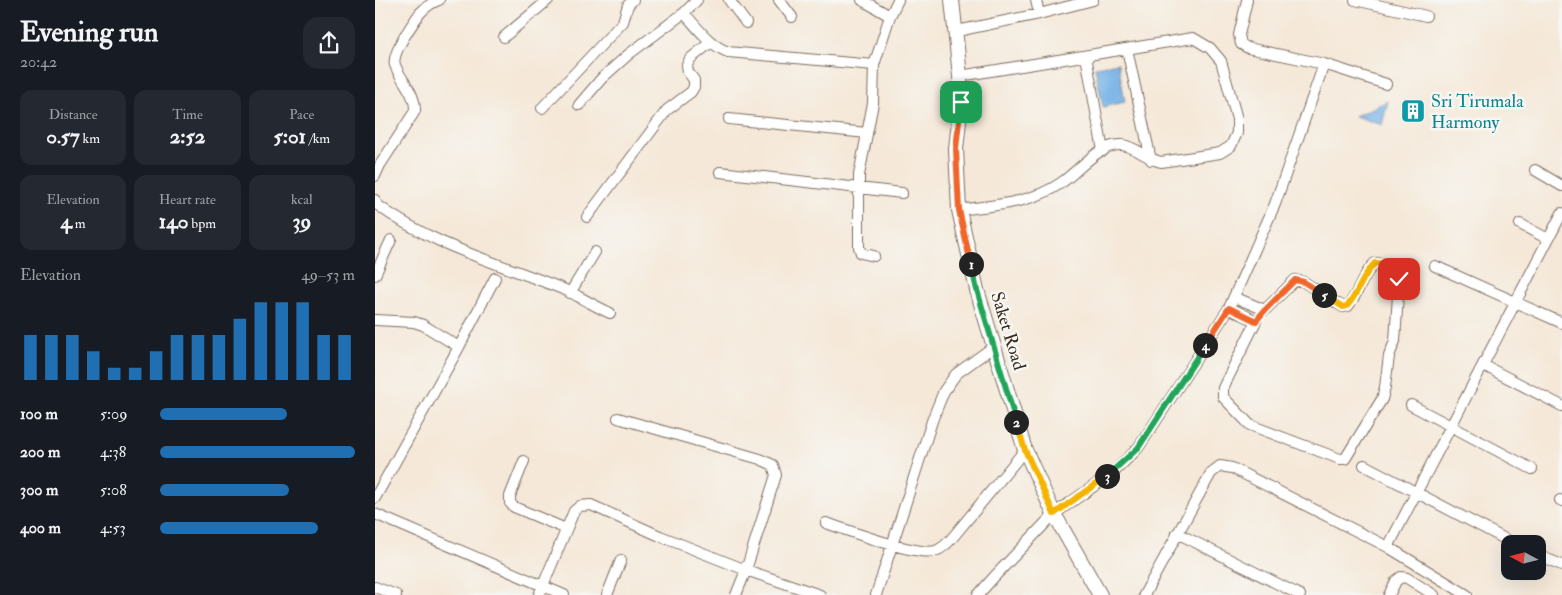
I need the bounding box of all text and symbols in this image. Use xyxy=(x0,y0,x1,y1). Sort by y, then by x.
text: Evening run xyxy=(20,15,158,50)
button: share xyxy=(303,17,355,69)
text: 20:42 xyxy=(20,52,57,72)
pin xyxy=(940,81,982,123)
icon: arrive xyxy=(947,88,975,116)
place label: Sri Tirumala Harmony xyxy=(1431,90,1524,134)
building icon: Sri Tirumala Harmony xyxy=(1400,98,1426,124)
text: Distance xyxy=(49,106,98,123)
text: Time xyxy=(172,106,203,123)
text: Pace xyxy=(289,106,314,123)
text: 0.57 xyxy=(46,123,80,150)
text: 2:52 xyxy=(170,123,205,150)
text: 5:01 xyxy=(273,123,306,150)
text: km xyxy=(80,130,100,147)
text: /km xyxy=(306,130,330,147)
text: Elevation xyxy=(46,191,100,208)
text: Heart rate xyxy=(159,191,216,208)
text: kcal xyxy=(291,191,313,208)
text: 4 xyxy=(61,208,72,235)
text: 140 xyxy=(159,208,188,235)
text: 39 xyxy=(292,208,311,235)
text: m xyxy=(72,215,86,232)
text: bpm xyxy=(188,215,216,232)
pin: 1 xyxy=(959,252,983,276)
text: 1 xyxy=(969,256,974,273)
pin xyxy=(1378,258,1420,300)
text: Elevation xyxy=(20,265,81,285)
text: 49–53 m xyxy=(301,265,355,285)
icon: check xyxy=(1385,265,1413,293)
pin: 5 xyxy=(1311,282,1337,308)
text: 5 xyxy=(1321,287,1328,304)
street label: Saket Road xyxy=(985,289,1031,373)
pin: 4 xyxy=(1193,332,1217,358)
text: 4 xyxy=(1202,337,1209,354)
text: 100 m xyxy=(20,404,58,424)
text: 5:09 xyxy=(100,404,127,424)
pin: 2 xyxy=(1003,410,1029,434)
text: 2 xyxy=(1013,414,1020,431)
text: 200 m xyxy=(20,442,60,462)
text: 4:38 xyxy=(100,442,126,462)
pin: 3 xyxy=(1095,464,1119,488)
text: 3 xyxy=(1105,468,1110,485)
text: 300 m xyxy=(20,480,58,500)
text: 5:08 xyxy=(100,480,127,500)
text: 400 m xyxy=(20,518,61,538)
text: 4:53 xyxy=(100,518,126,538)
north arrow xyxy=(1501,535,1546,580)
map controls xyxy=(1501,535,1546,580)

